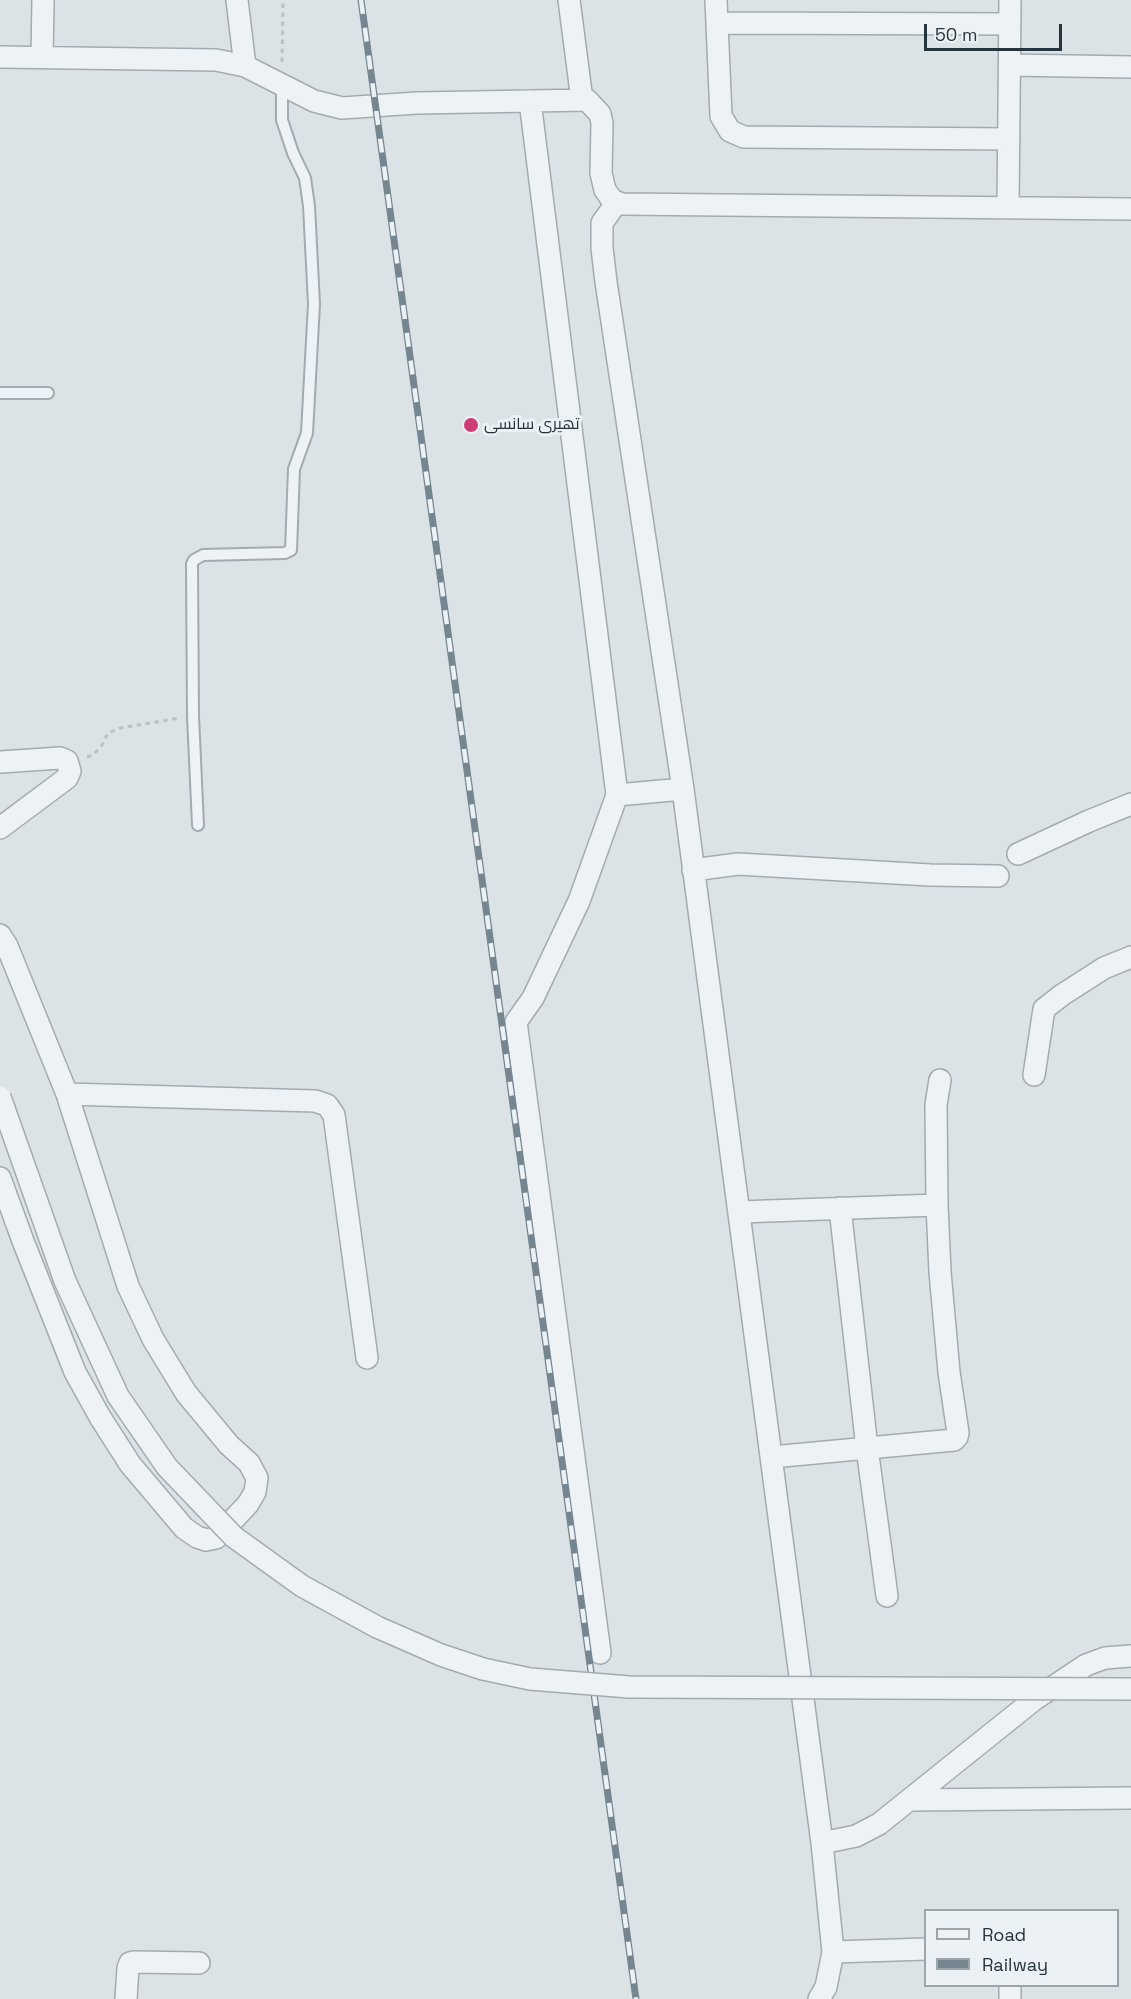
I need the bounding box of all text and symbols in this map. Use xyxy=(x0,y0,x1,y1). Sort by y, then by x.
scale bar xyxy=(927,12,1065,50)
text: 50 m xyxy=(935,23,977,46)
place label: تھیری سانسی xyxy=(484,415,579,435)
marker: تھیری سانسی xyxy=(462,416,480,434)
legend xyxy=(924,1909,1119,1987)
text: Road xyxy=(982,1923,1026,1946)
text: Railway xyxy=(982,1953,1048,1976)

